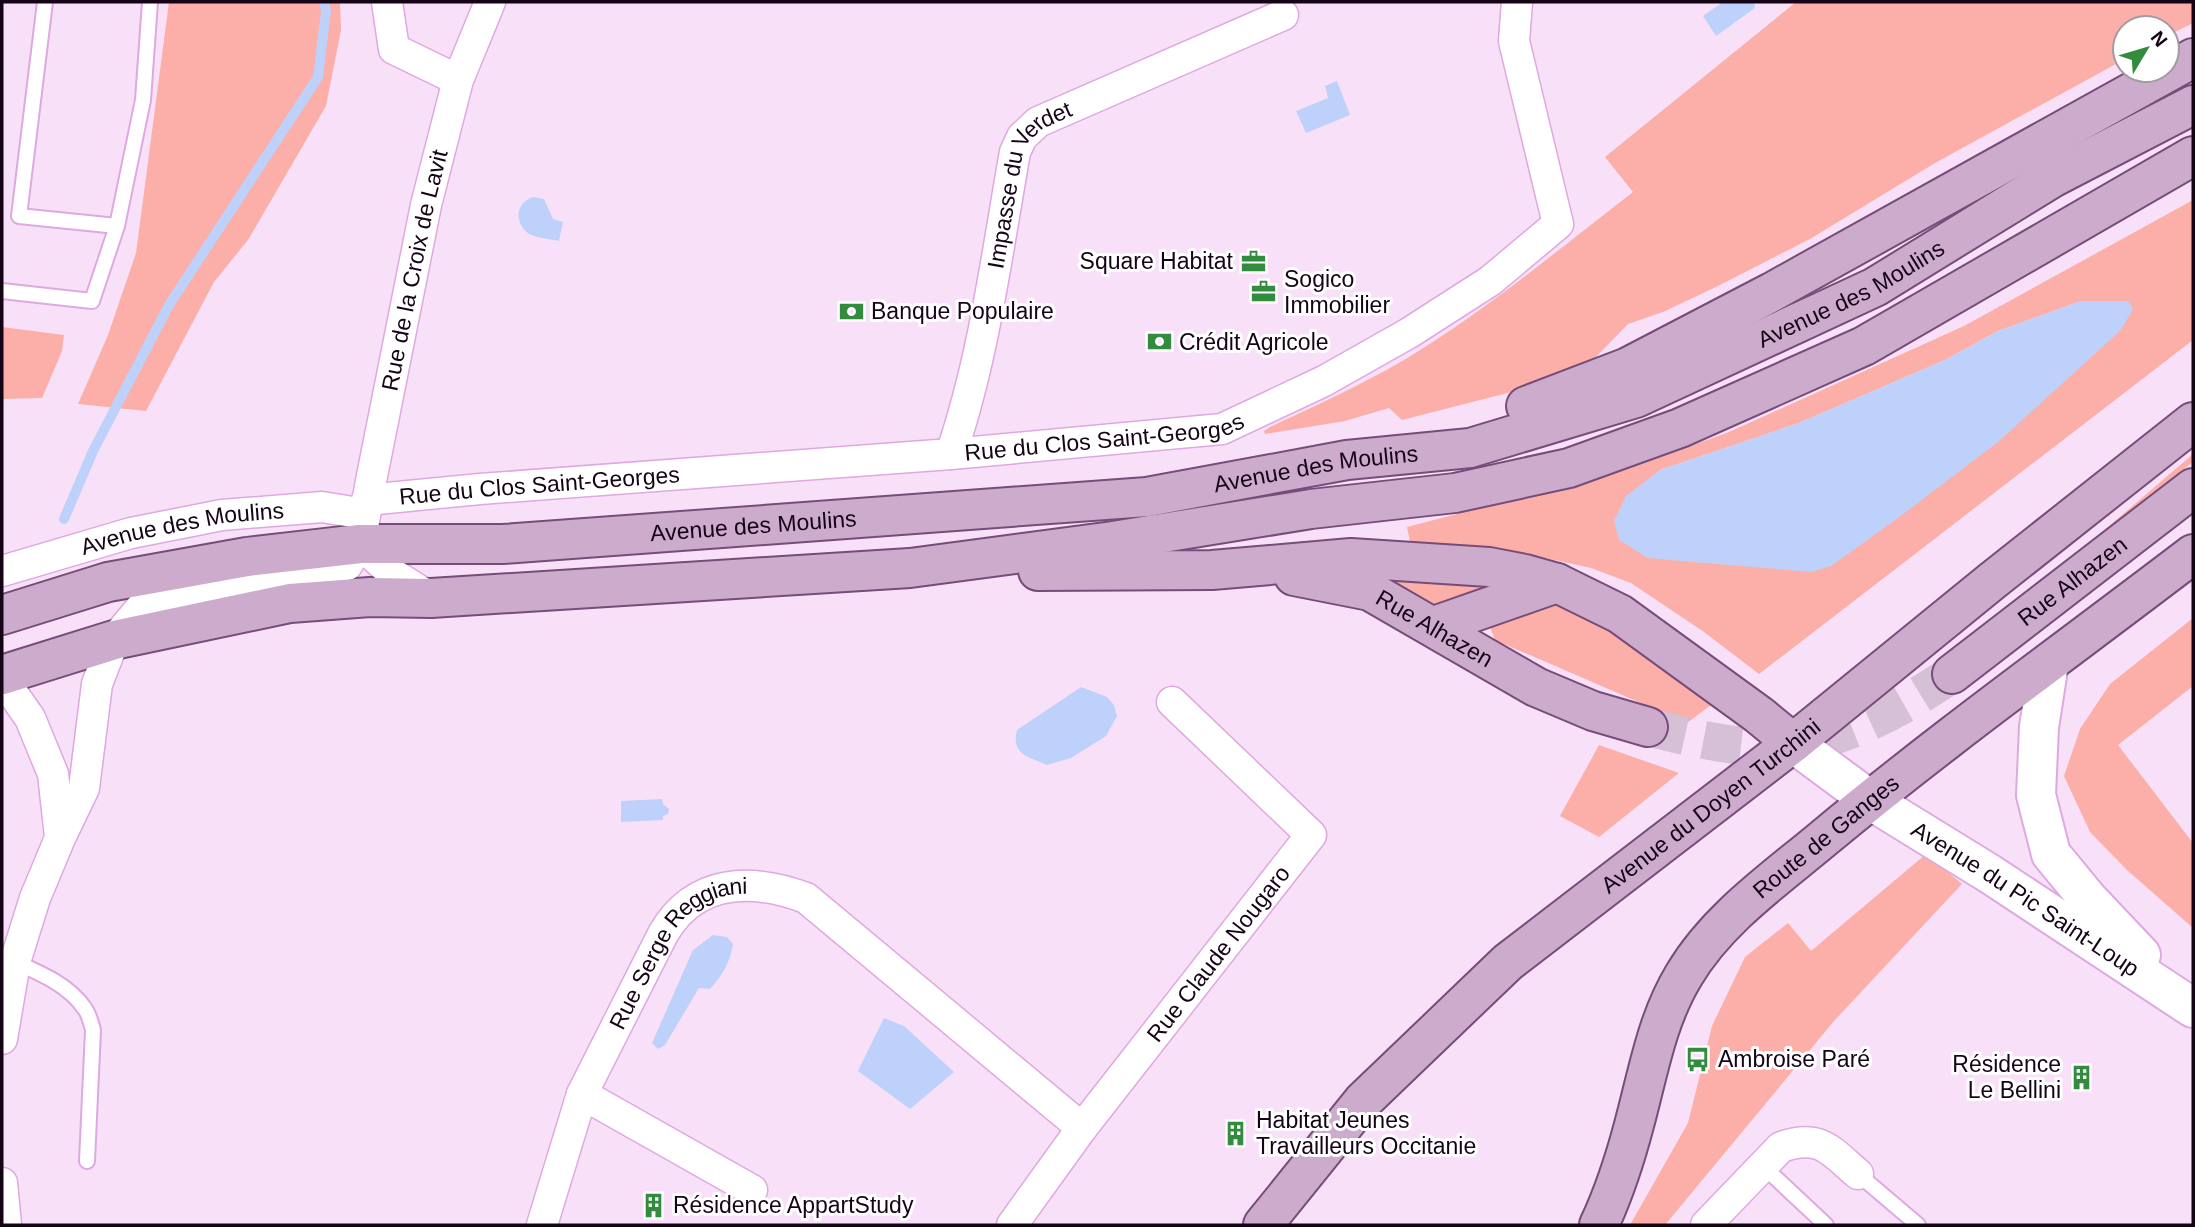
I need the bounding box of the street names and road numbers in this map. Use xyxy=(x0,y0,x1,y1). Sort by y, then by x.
street label: Impasse du Verdet xyxy=(982,96,1076,271)
street label: Rue de la Croix de Lavit xyxy=(376,146,453,393)
street label: Avenue des Moulins xyxy=(1753,235,1949,353)
street label: Rue du Clos Saint-Georges xyxy=(963,408,1248,466)
street label: Avenue des Moulins xyxy=(1211,440,1419,497)
street label: Rue du Clos Saint-Georges xyxy=(398,461,681,510)
street label: Avenue des Moulins xyxy=(78,497,285,560)
street label: Avenue des Moulins xyxy=(649,505,857,546)
street label: Rue Alhazen xyxy=(2013,531,2132,631)
street label: Rue Alhazen xyxy=(1372,584,1498,672)
street label: Avenue du Doyen Turchini xyxy=(1596,713,1825,899)
street label: Route de Ganges xyxy=(1748,770,1904,904)
street label: Avenue du Pic Saint-Loup xyxy=(1907,816,2144,982)
street label: Rue Claude Nougaro xyxy=(1142,860,1295,1047)
street label: Rue Serge Reggiani xyxy=(604,873,747,1033)

